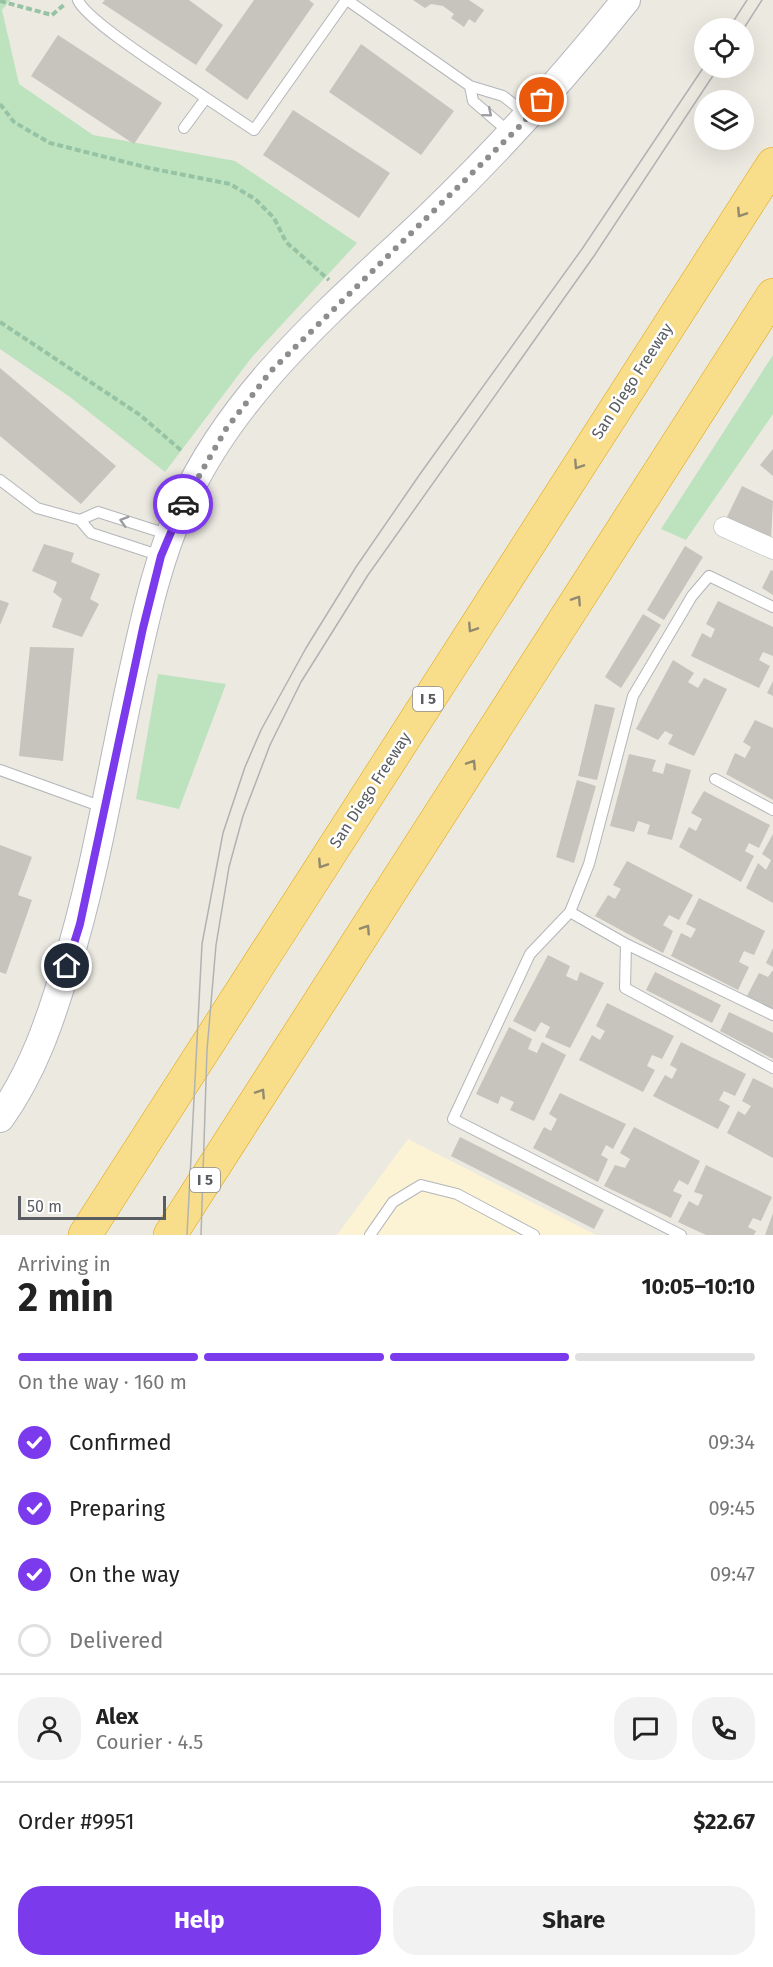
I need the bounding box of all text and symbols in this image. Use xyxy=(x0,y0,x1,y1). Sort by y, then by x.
map controls xyxy=(694,18,754,150)
button: locate xyxy=(694,18,754,78)
pin xyxy=(516,74,567,125)
icon: bag xyxy=(525,83,558,116)
button: layers xyxy=(694,90,754,150)
one-way arrow xyxy=(481,106,492,117)
one-way arrow xyxy=(737,207,749,217)
street label: San Diego Freeway xyxy=(587,319,677,442)
one-way arrow xyxy=(574,458,585,469)
courier xyxy=(153,474,213,534)
icon: car xyxy=(167,488,200,521)
one-way arrow xyxy=(119,516,130,528)
one-way arrow xyxy=(570,596,581,607)
one-way arrow xyxy=(469,622,480,633)
road number: I 5 xyxy=(413,687,443,711)
street label: San Diego Freeway xyxy=(325,728,415,851)
one-way arrow xyxy=(464,760,475,771)
one-way arrow xyxy=(319,857,330,868)
one-way arrow xyxy=(359,924,370,935)
pin xyxy=(41,940,92,991)
icon: home xyxy=(50,949,83,982)
one-way arrow xyxy=(254,1088,265,1099)
road number: I 5 xyxy=(190,1168,220,1192)
scale bar xyxy=(18,1193,166,1220)
text: 50 m xyxy=(27,1197,62,1216)
text: Arriving in xyxy=(18,1252,111,1276)
text: 10:05–10:10 xyxy=(641,1273,755,1300)
text: 2 min xyxy=(18,1275,114,1321)
text: On the way · 160 m xyxy=(18,1370,187,1394)
icon: check xyxy=(18,1426,51,1459)
text: Confirmed xyxy=(69,1429,172,1456)
text: 09:34 xyxy=(708,1430,755,1454)
icon: check xyxy=(18,1492,51,1525)
text: Preparing xyxy=(69,1495,165,1522)
text: 09:45 xyxy=(708,1496,755,1520)
icon: check xyxy=(18,1558,51,1591)
text: On the way xyxy=(69,1561,180,1588)
text: 09:47 xyxy=(710,1562,755,1586)
text: Delivered xyxy=(69,1627,164,1654)
button: person xyxy=(18,1697,81,1760)
button: chat xyxy=(614,1697,677,1760)
button: phone xyxy=(692,1697,755,1760)
text: Alex xyxy=(96,1703,139,1730)
text: Courier · 4.5 xyxy=(96,1730,203,1754)
text: Order #9951 xyxy=(18,1808,134,1835)
text: $22.67 xyxy=(693,1808,755,1835)
button: Help xyxy=(18,1886,381,1955)
button: Share xyxy=(393,1886,755,1955)

